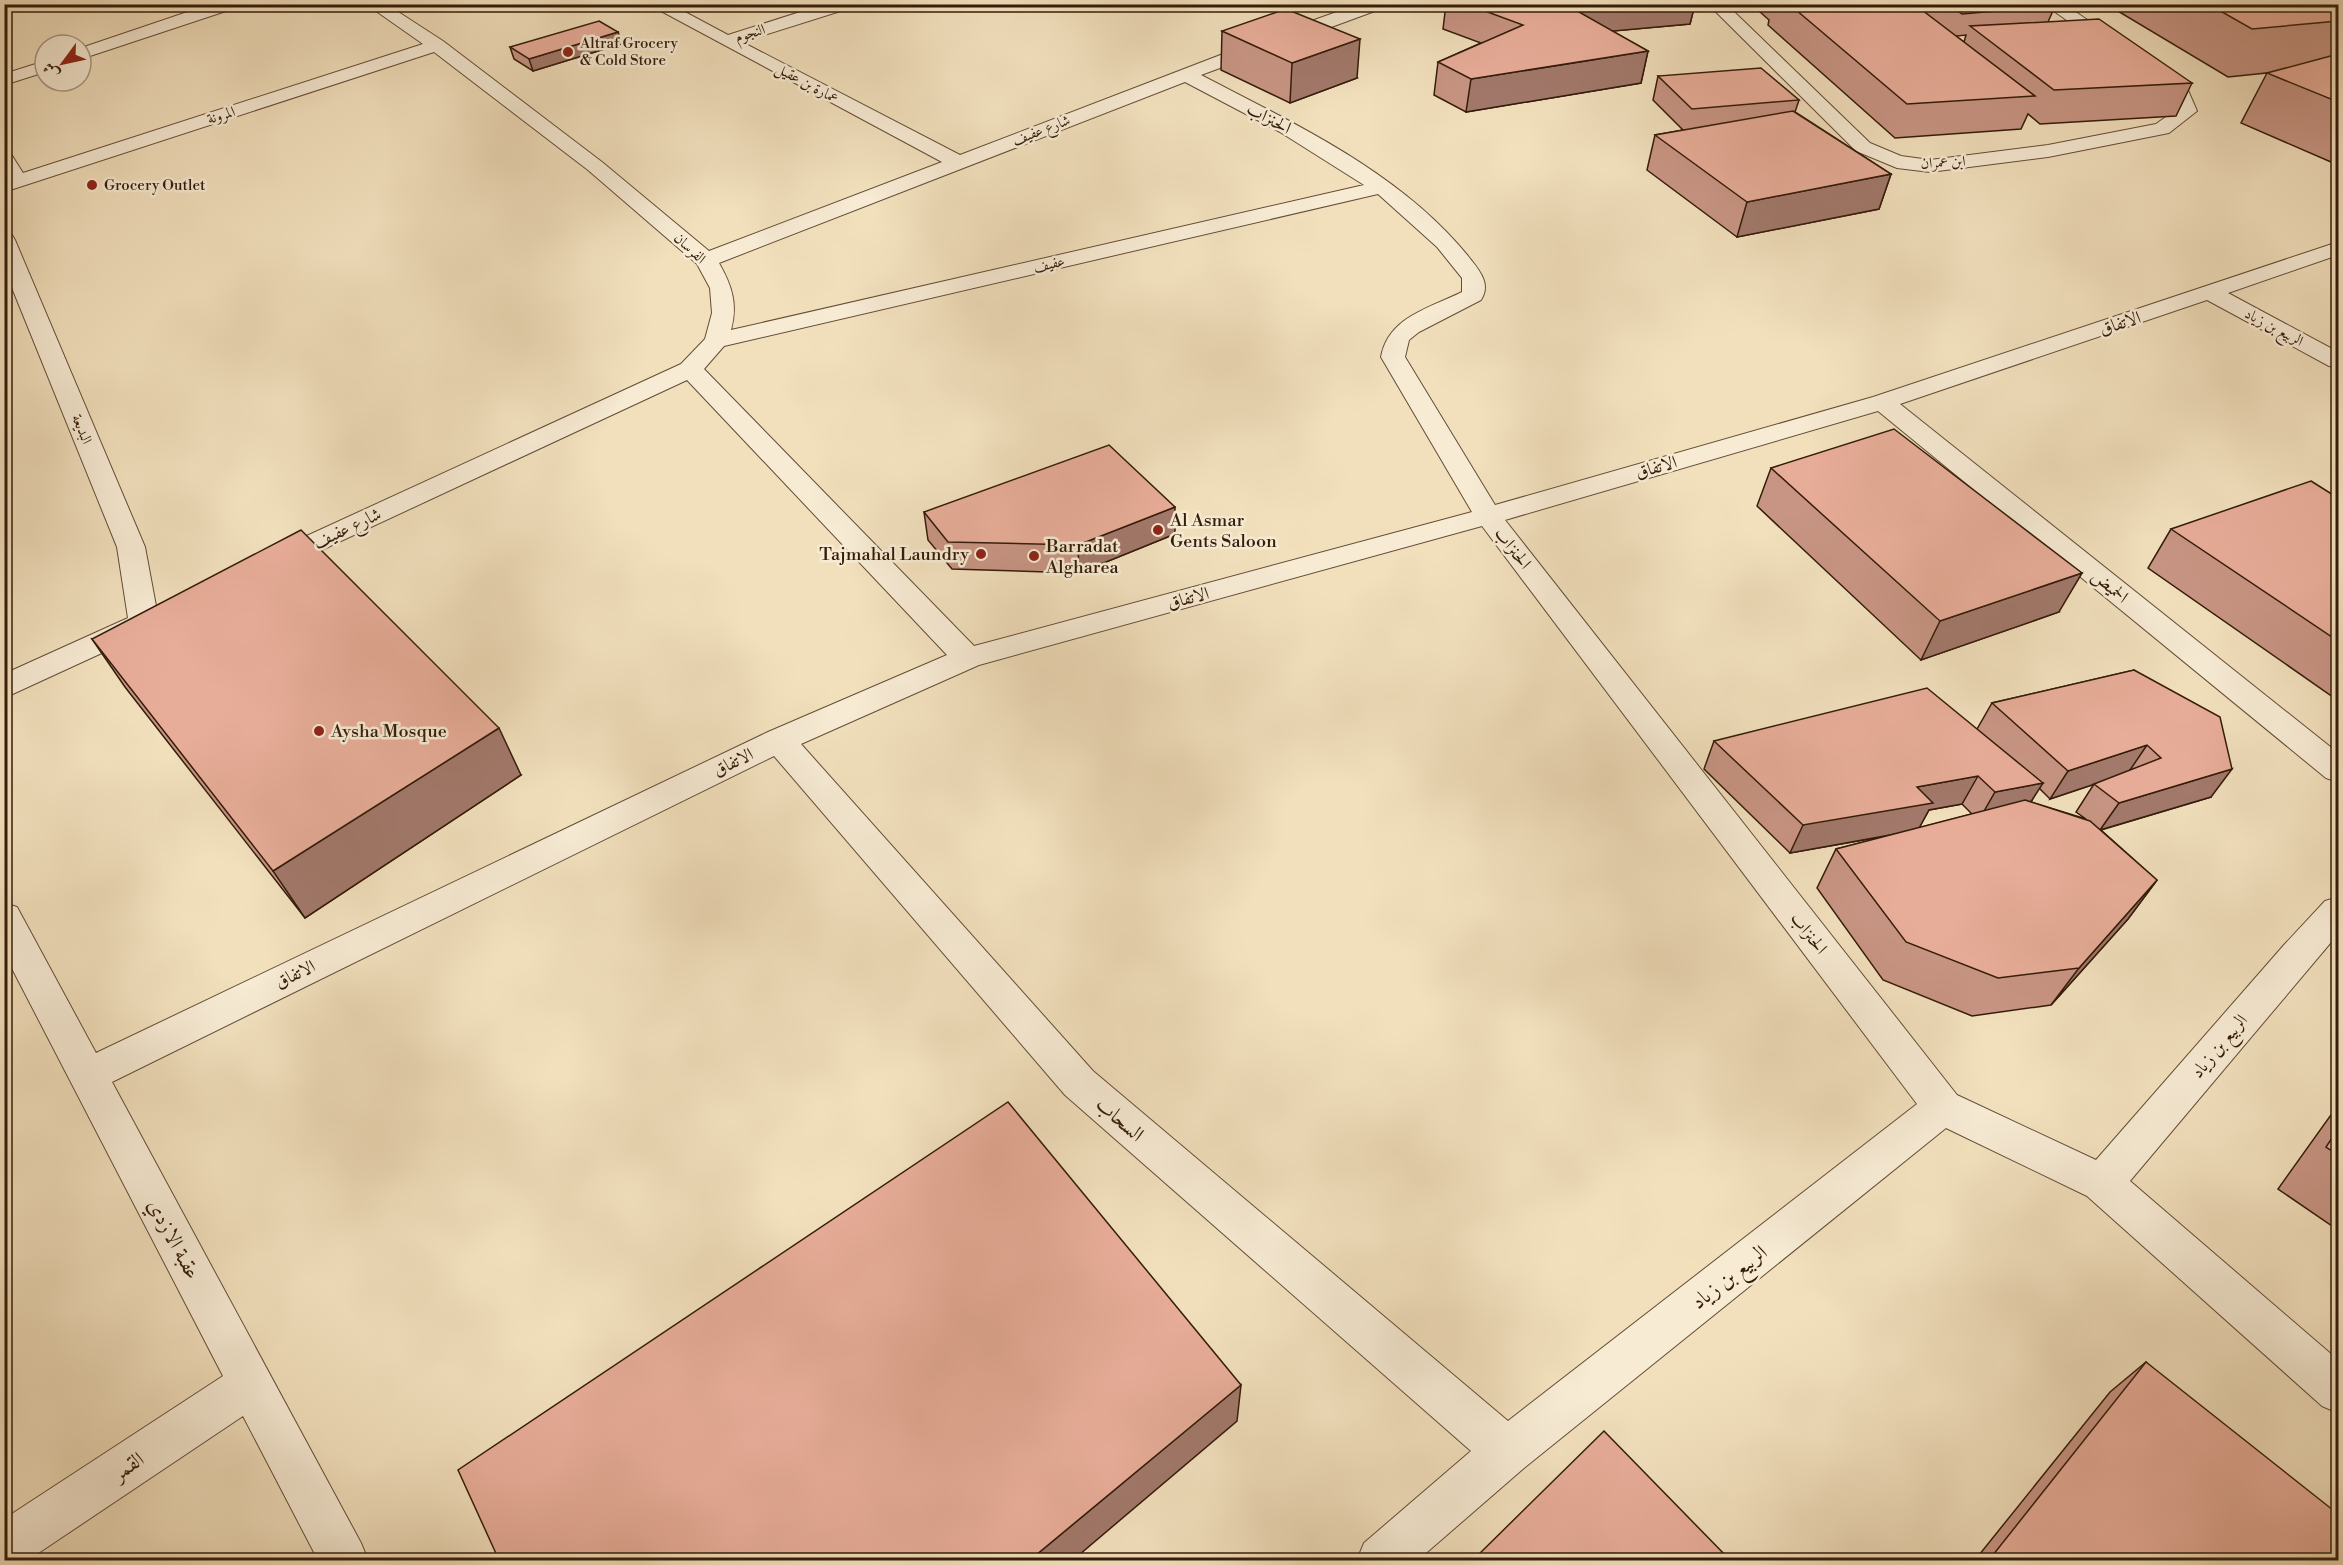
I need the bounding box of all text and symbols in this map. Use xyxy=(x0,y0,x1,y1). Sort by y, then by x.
street label: النجوم xyxy=(733,20,768,50)
north arrow xyxy=(33,33,93,93)
place label: Altraf Grocery & Cold Store xyxy=(579,34,679,70)
marker: Altraf Grocery & Cold Store xyxy=(561,45,575,59)
text: ش xyxy=(39,59,64,83)
street label: عمارة بن عقيل xyxy=(771,59,842,109)
street label: الحنزاب xyxy=(1242,97,1295,140)
street label: المرونة xyxy=(205,102,238,129)
street label: شارع عفيف xyxy=(1009,111,1074,153)
street label: ابن عمران xyxy=(1920,152,1966,173)
place label: Grocery Outlet xyxy=(104,176,206,195)
marker: Grocery Outlet xyxy=(85,178,99,192)
street label: الفرسان xyxy=(670,229,710,268)
street label: عفيف xyxy=(1032,252,1067,277)
street label: الربيع بن زياد xyxy=(2239,304,2306,354)
street label: الاتفاق xyxy=(2097,306,2144,341)
street label: البديعة xyxy=(67,411,96,447)
street label: الاتفاق xyxy=(1633,451,1680,484)
street label: شارع عفيف xyxy=(309,503,386,557)
place label: Al Asmar Gents Saloon xyxy=(1169,509,1277,553)
marker: Al Asmar Gents Saloon xyxy=(1151,523,1165,537)
street label: الحنزاب xyxy=(1489,523,1536,574)
place label: Barradat Algharea xyxy=(1045,535,1120,579)
place label: Tajmahal Laundry xyxy=(819,543,969,566)
marker: Tajmahal Laundry xyxy=(974,547,988,561)
marker: Barradat Algharea xyxy=(1027,549,1041,563)
street label: الحميض xyxy=(2086,564,2133,608)
street label: الاتفاق xyxy=(1165,582,1212,615)
place label: Aysha Mosque xyxy=(330,720,447,743)
marker: Aysha Mosque xyxy=(312,724,326,738)
street label: الاتفاق xyxy=(709,743,757,782)
street label: الحنزاب xyxy=(1785,908,1832,959)
street label: الاتفاق xyxy=(271,955,319,994)
street label: الربيع بن زياد xyxy=(2186,1009,2256,1086)
street label: السحاب xyxy=(1090,1092,1149,1148)
street label: عقبة الازدي xyxy=(139,1195,205,1285)
street label: الربيع بن زياد xyxy=(1686,1240,1776,1320)
street label: القمر xyxy=(106,1447,150,1488)

